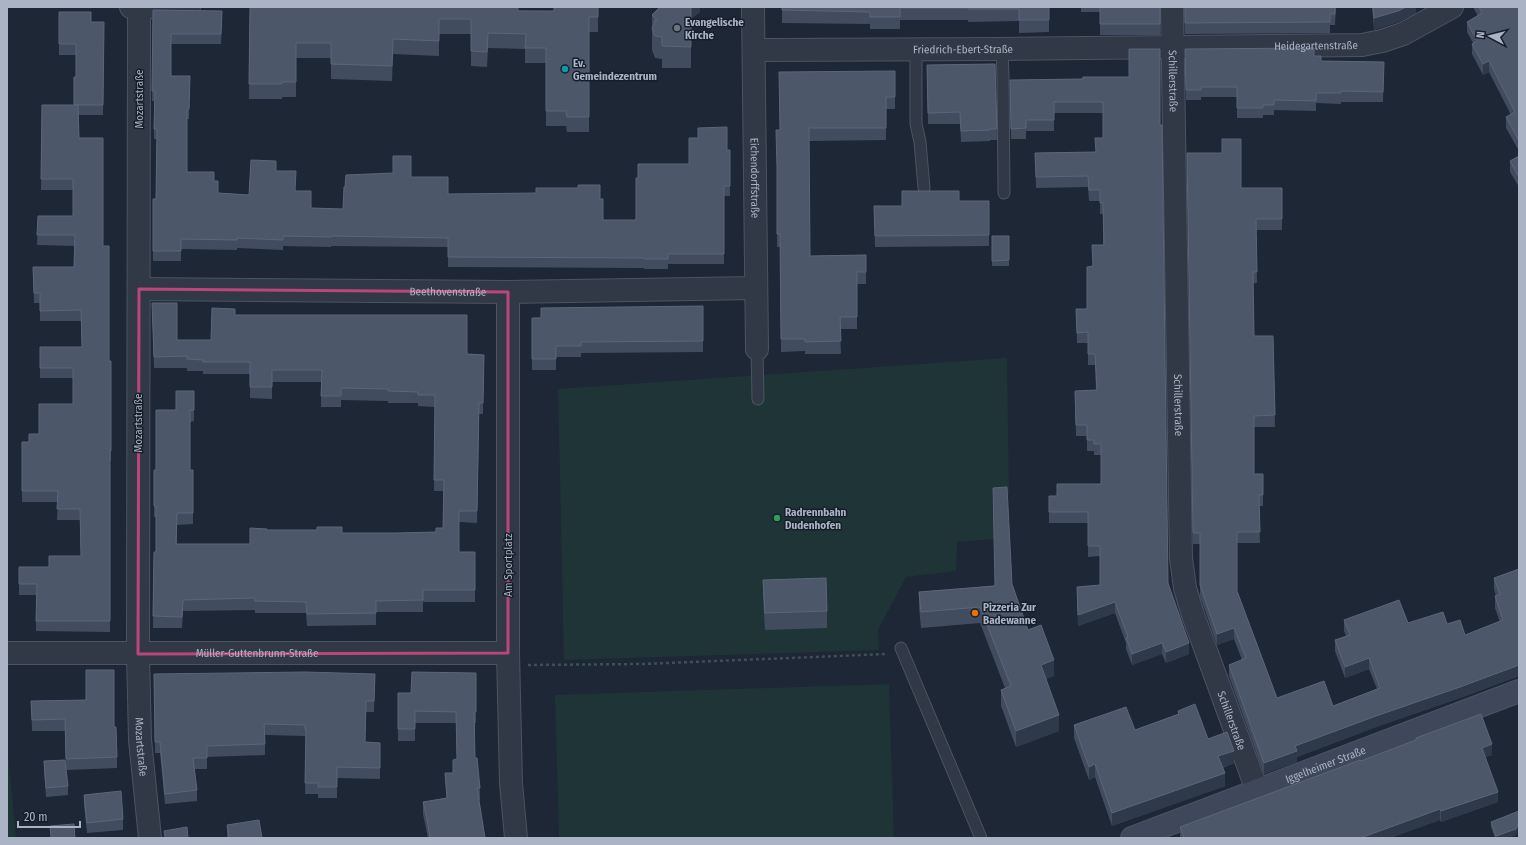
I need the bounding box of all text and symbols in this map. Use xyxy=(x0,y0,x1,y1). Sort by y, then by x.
place label: Evangelische Kirche xyxy=(685,16,744,42)
north arrow xyxy=(1470,16,1510,56)
marker: Evangelische Kirche xyxy=(672,23,682,33)
text: N xyxy=(1474,31,1487,39)
street label: Heidegartenstraße xyxy=(1274,39,1358,52)
street label: Friedrich-Ebert-Straße xyxy=(913,42,1013,56)
street label: Schillerstraße xyxy=(1166,50,1180,112)
place label: Ev. Gemeindezentrum xyxy=(573,57,657,83)
marker: Ev. Gemeindezentrum xyxy=(560,64,570,74)
street label: Mozartstraße xyxy=(133,69,146,129)
street label: Eichendorffstraße xyxy=(748,138,762,218)
street label: Beethovenstraße xyxy=(410,285,486,298)
street label: Schillerstraße xyxy=(1171,374,1186,436)
street label: Mozartstraße xyxy=(132,393,145,453)
place label: Radrennbahn Dudenhofen xyxy=(785,506,846,532)
marker: Radrennbahn Dudenhofen xyxy=(772,513,782,523)
street label: Am Sportplatz xyxy=(502,533,515,597)
place label: Pizzeria Zur Badewanne xyxy=(983,601,1037,627)
marker: Pizzeria Zur Badewanne xyxy=(970,608,980,618)
street label: Müller-Guttenbrunn-Straße xyxy=(196,647,318,660)
street label: Schillerstraße xyxy=(1215,689,1248,752)
street label: Mozartstraße xyxy=(133,717,150,777)
street label: Iggelheimer Straße xyxy=(1283,743,1368,786)
scale bar xyxy=(18,803,80,829)
text: 20 m xyxy=(24,810,48,824)

